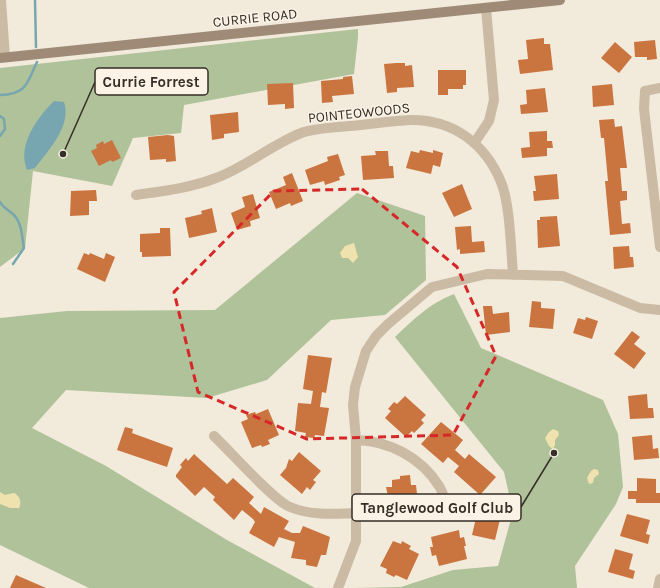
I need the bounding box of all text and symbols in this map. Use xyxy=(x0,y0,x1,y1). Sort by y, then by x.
street label: CURRIE ROAD xyxy=(212,5,298,31)
callout: Currie Forrest xyxy=(95,68,208,95)
text: Currie Forrest xyxy=(102,73,200,91)
street label: POINTEOWOODS xyxy=(307,99,411,127)
callout: Tanglewood Golf Club xyxy=(352,494,521,521)
text: Tanglewood Golf Club xyxy=(361,499,513,517)

